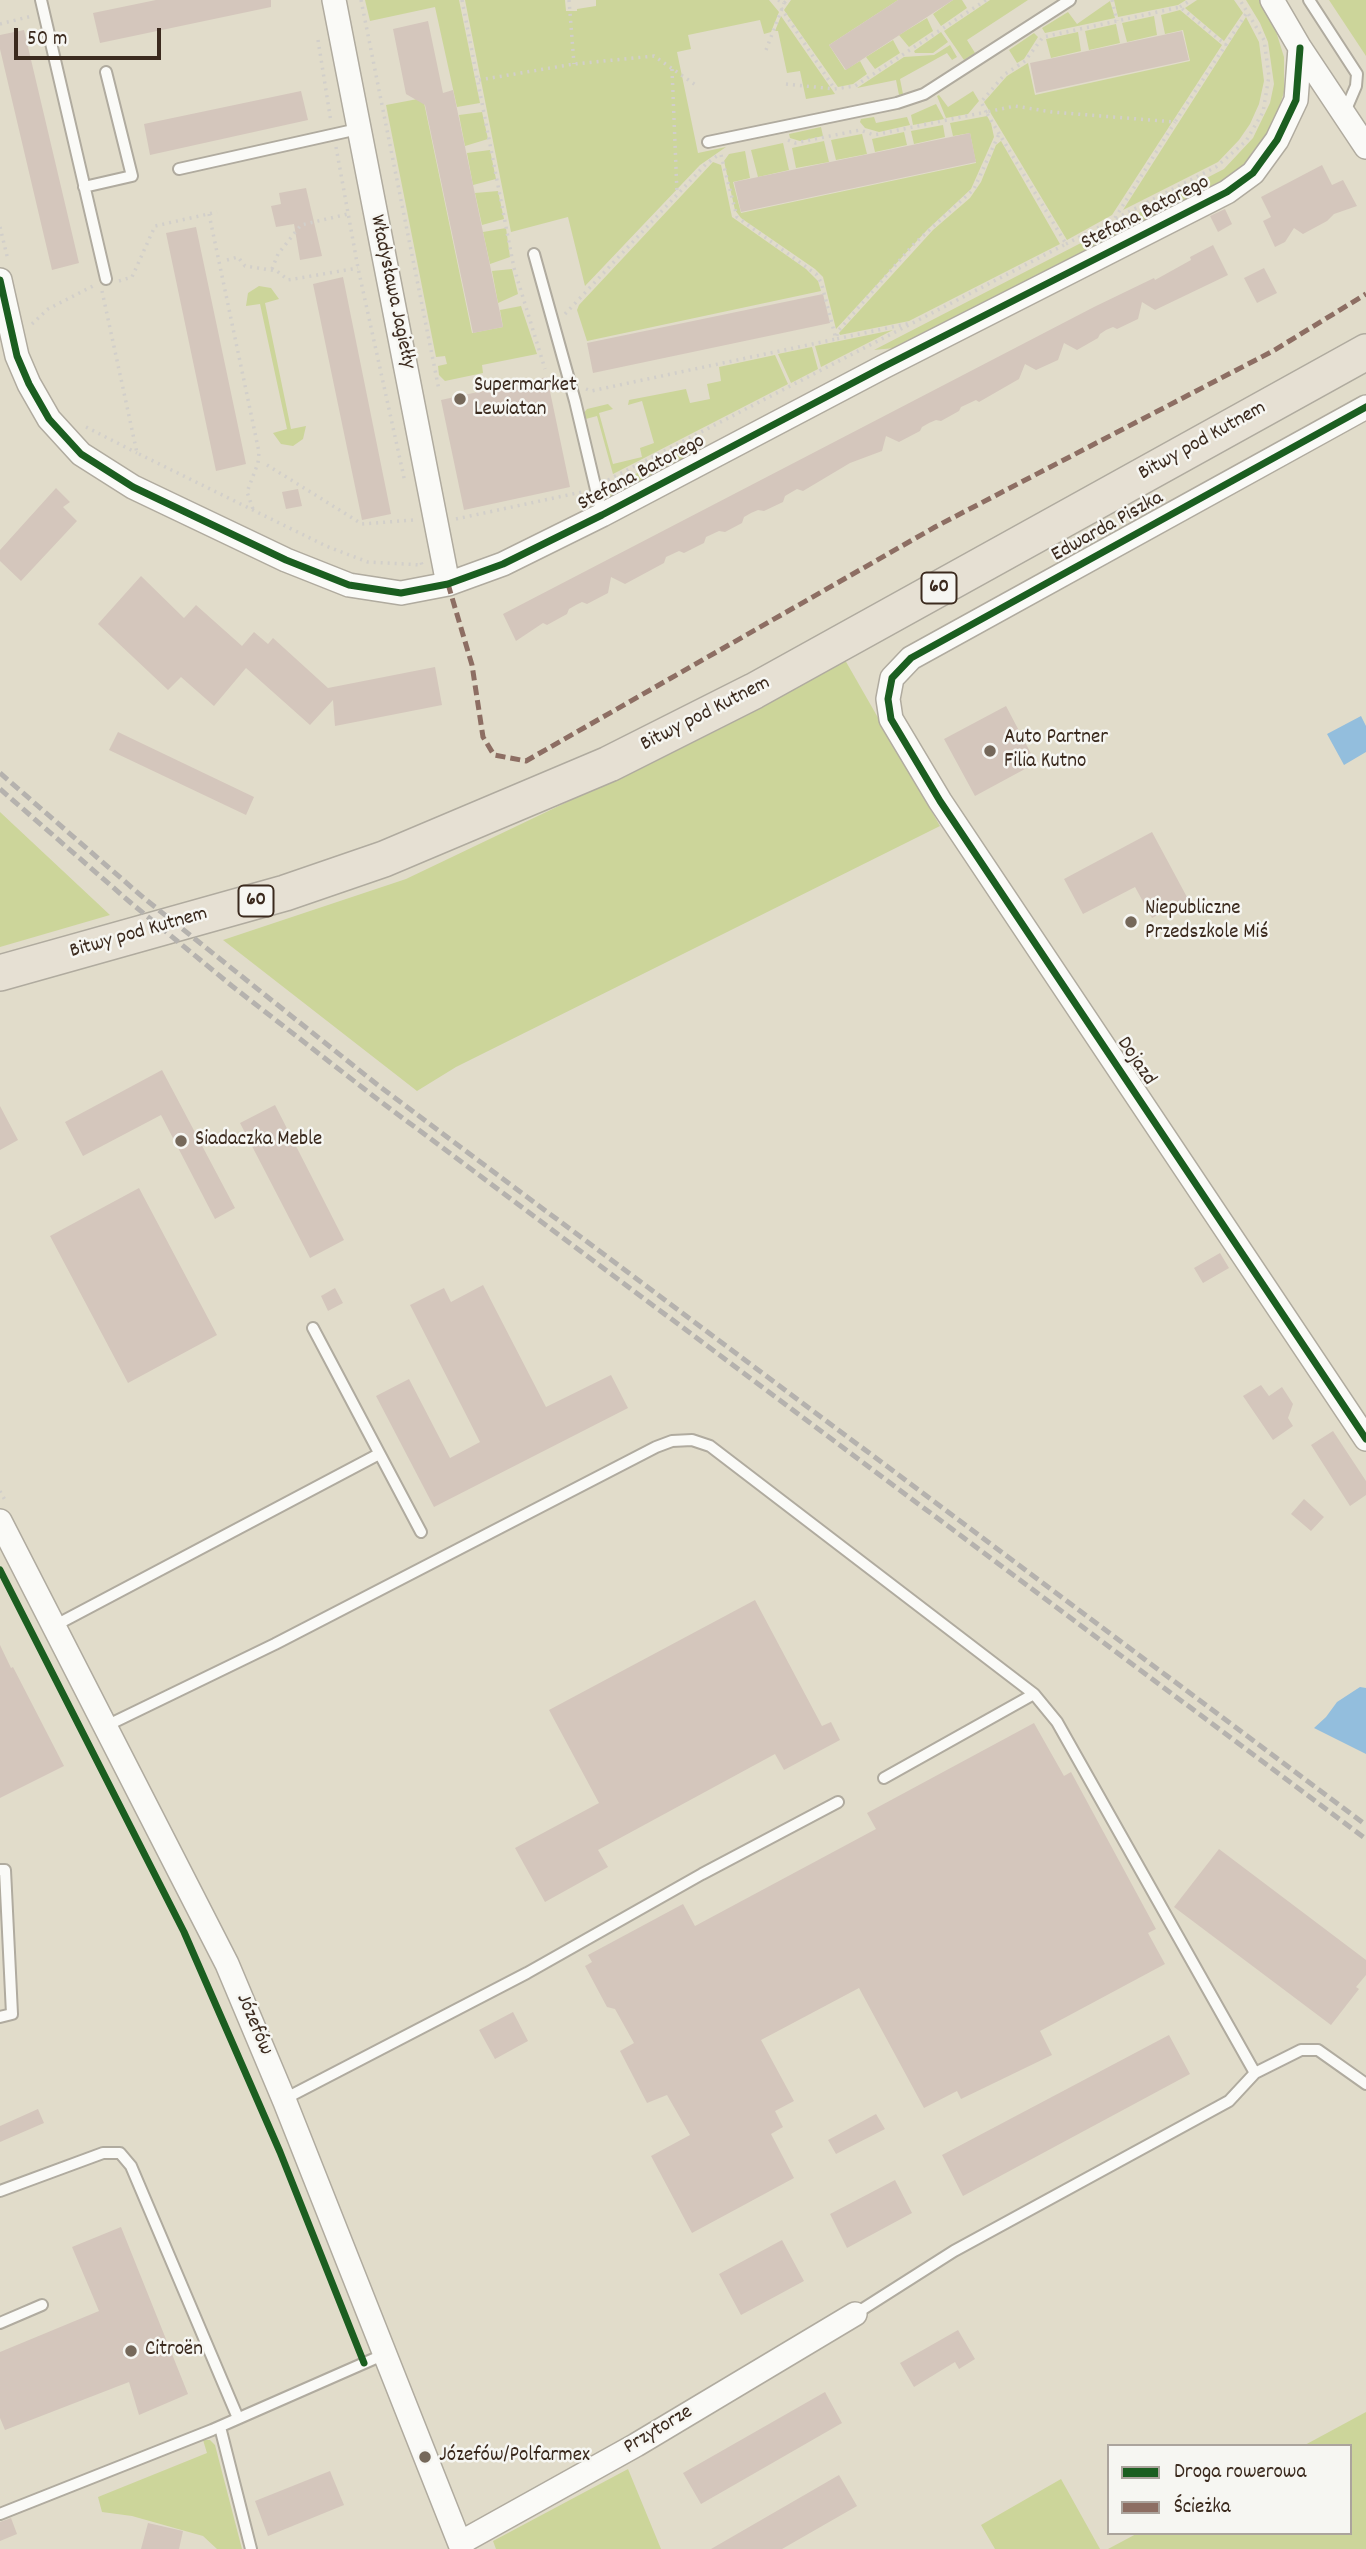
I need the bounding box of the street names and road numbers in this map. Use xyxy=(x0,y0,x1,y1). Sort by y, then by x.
street label: Stefana Batorego xyxy=(1078,171,1214,257)
street label: Władysława Jagiełły xyxy=(362,213,420,371)
street label: Bitwy pod Kutnem xyxy=(1135,397,1271,487)
street label: Stefana Batorego xyxy=(574,430,710,518)
street label: Edwarda Piszka xyxy=(1048,487,1168,569)
road number: 60 xyxy=(922,572,956,604)
street label: Bitwy pod Kutnem xyxy=(637,672,775,758)
road number: 60 xyxy=(238,886,274,917)
street label: Bitwy pod Kutnem xyxy=(67,902,211,966)
street label: Dojazd xyxy=(1110,1033,1160,1091)
street label: Józefów xyxy=(229,1990,277,2060)
street label: Przytorze xyxy=(620,2401,698,2461)

